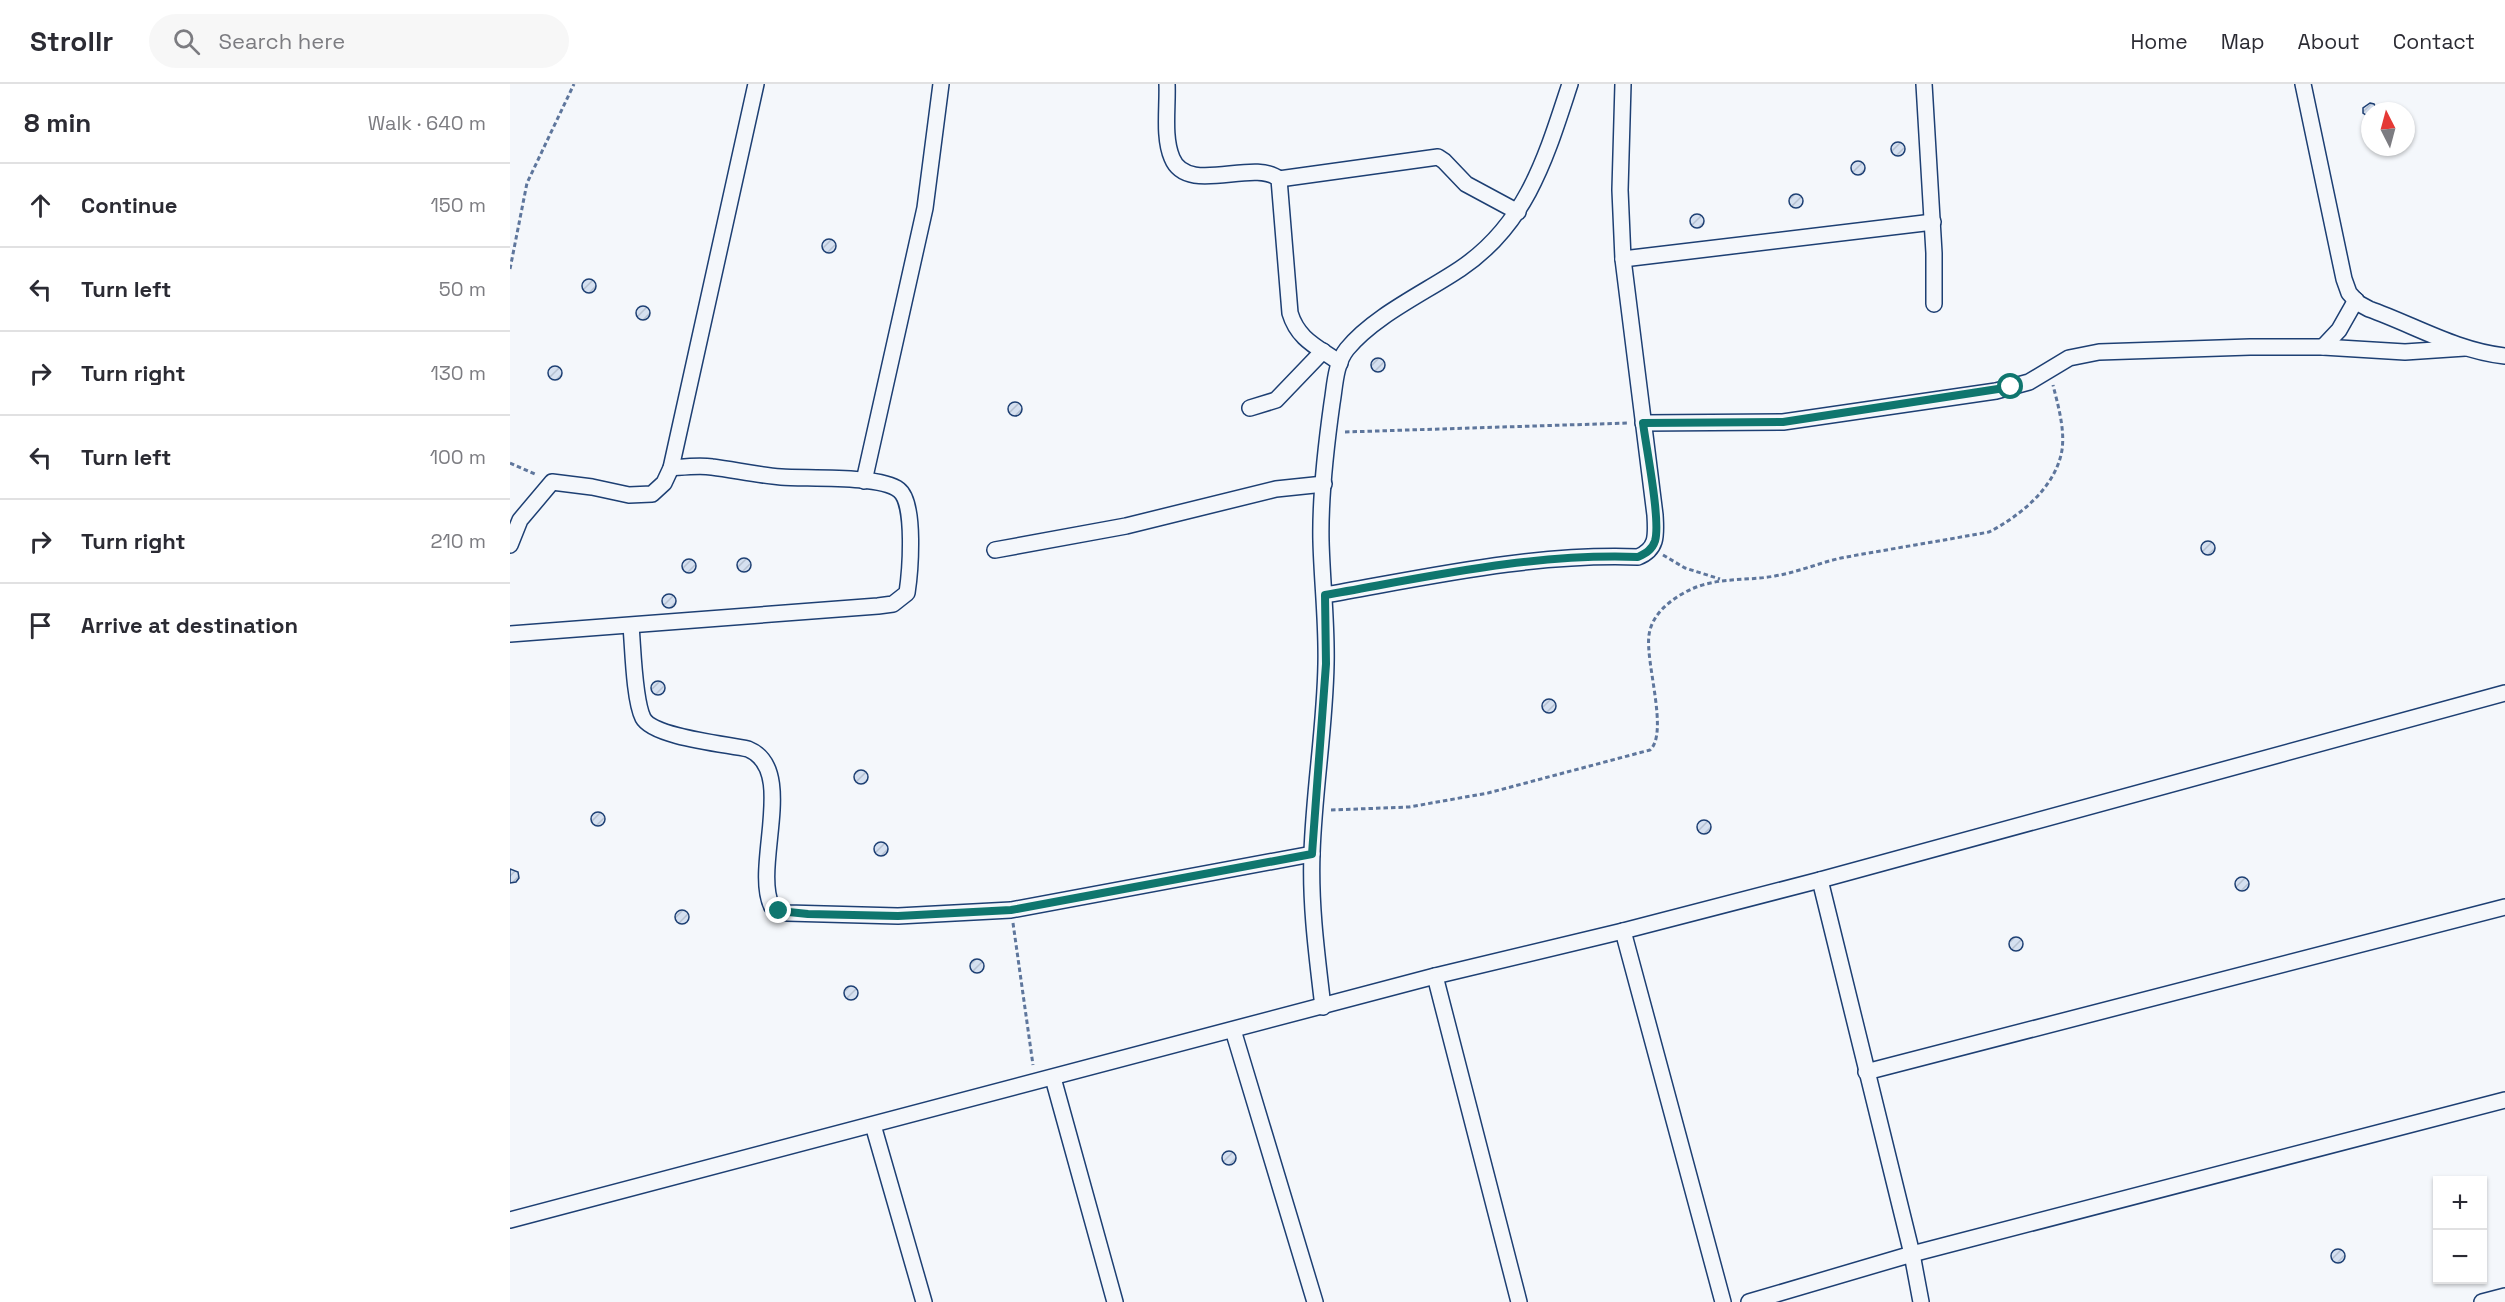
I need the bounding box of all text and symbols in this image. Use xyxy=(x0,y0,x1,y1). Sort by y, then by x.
search box xyxy=(149,14,569,68)
text: Strollr xyxy=(30,23,113,59)
icon: search xyxy=(170,25,203,58)
text: Search here xyxy=(218,27,345,55)
text: Home xyxy=(2130,28,2188,55)
text: Map xyxy=(2221,28,2265,55)
text: About xyxy=(2298,28,2360,55)
text: Contact xyxy=(2393,28,2475,55)
north arrow xyxy=(2361,102,2415,156)
text: 8 min xyxy=(24,106,91,140)
text: Walk · 640 m xyxy=(368,110,486,136)
icon: ahead xyxy=(24,189,57,222)
text: Continue xyxy=(81,191,177,219)
text: 150 m xyxy=(431,192,486,218)
icon: left xyxy=(24,273,57,306)
text: Turn left xyxy=(81,275,171,303)
text: 50 m xyxy=(439,276,486,302)
icon: right xyxy=(24,357,57,390)
text: Turn right xyxy=(81,359,186,387)
text: 130 m xyxy=(430,360,486,386)
route start xyxy=(1997,373,2023,399)
icon: left xyxy=(24,441,57,474)
text: Turn left xyxy=(81,443,171,471)
text: 100 m xyxy=(430,444,486,470)
icon: right xyxy=(24,525,57,558)
text: Turn right xyxy=(81,527,186,555)
text: 210 m xyxy=(430,528,486,554)
icon: arrive xyxy=(24,609,57,642)
text: Arrive at destination xyxy=(81,611,298,639)
route end xyxy=(765,897,791,923)
map controls xyxy=(2433,1176,2487,1284)
button: + xyxy=(2433,1176,2487,1230)
button: − xyxy=(2433,1230,2487,1284)

